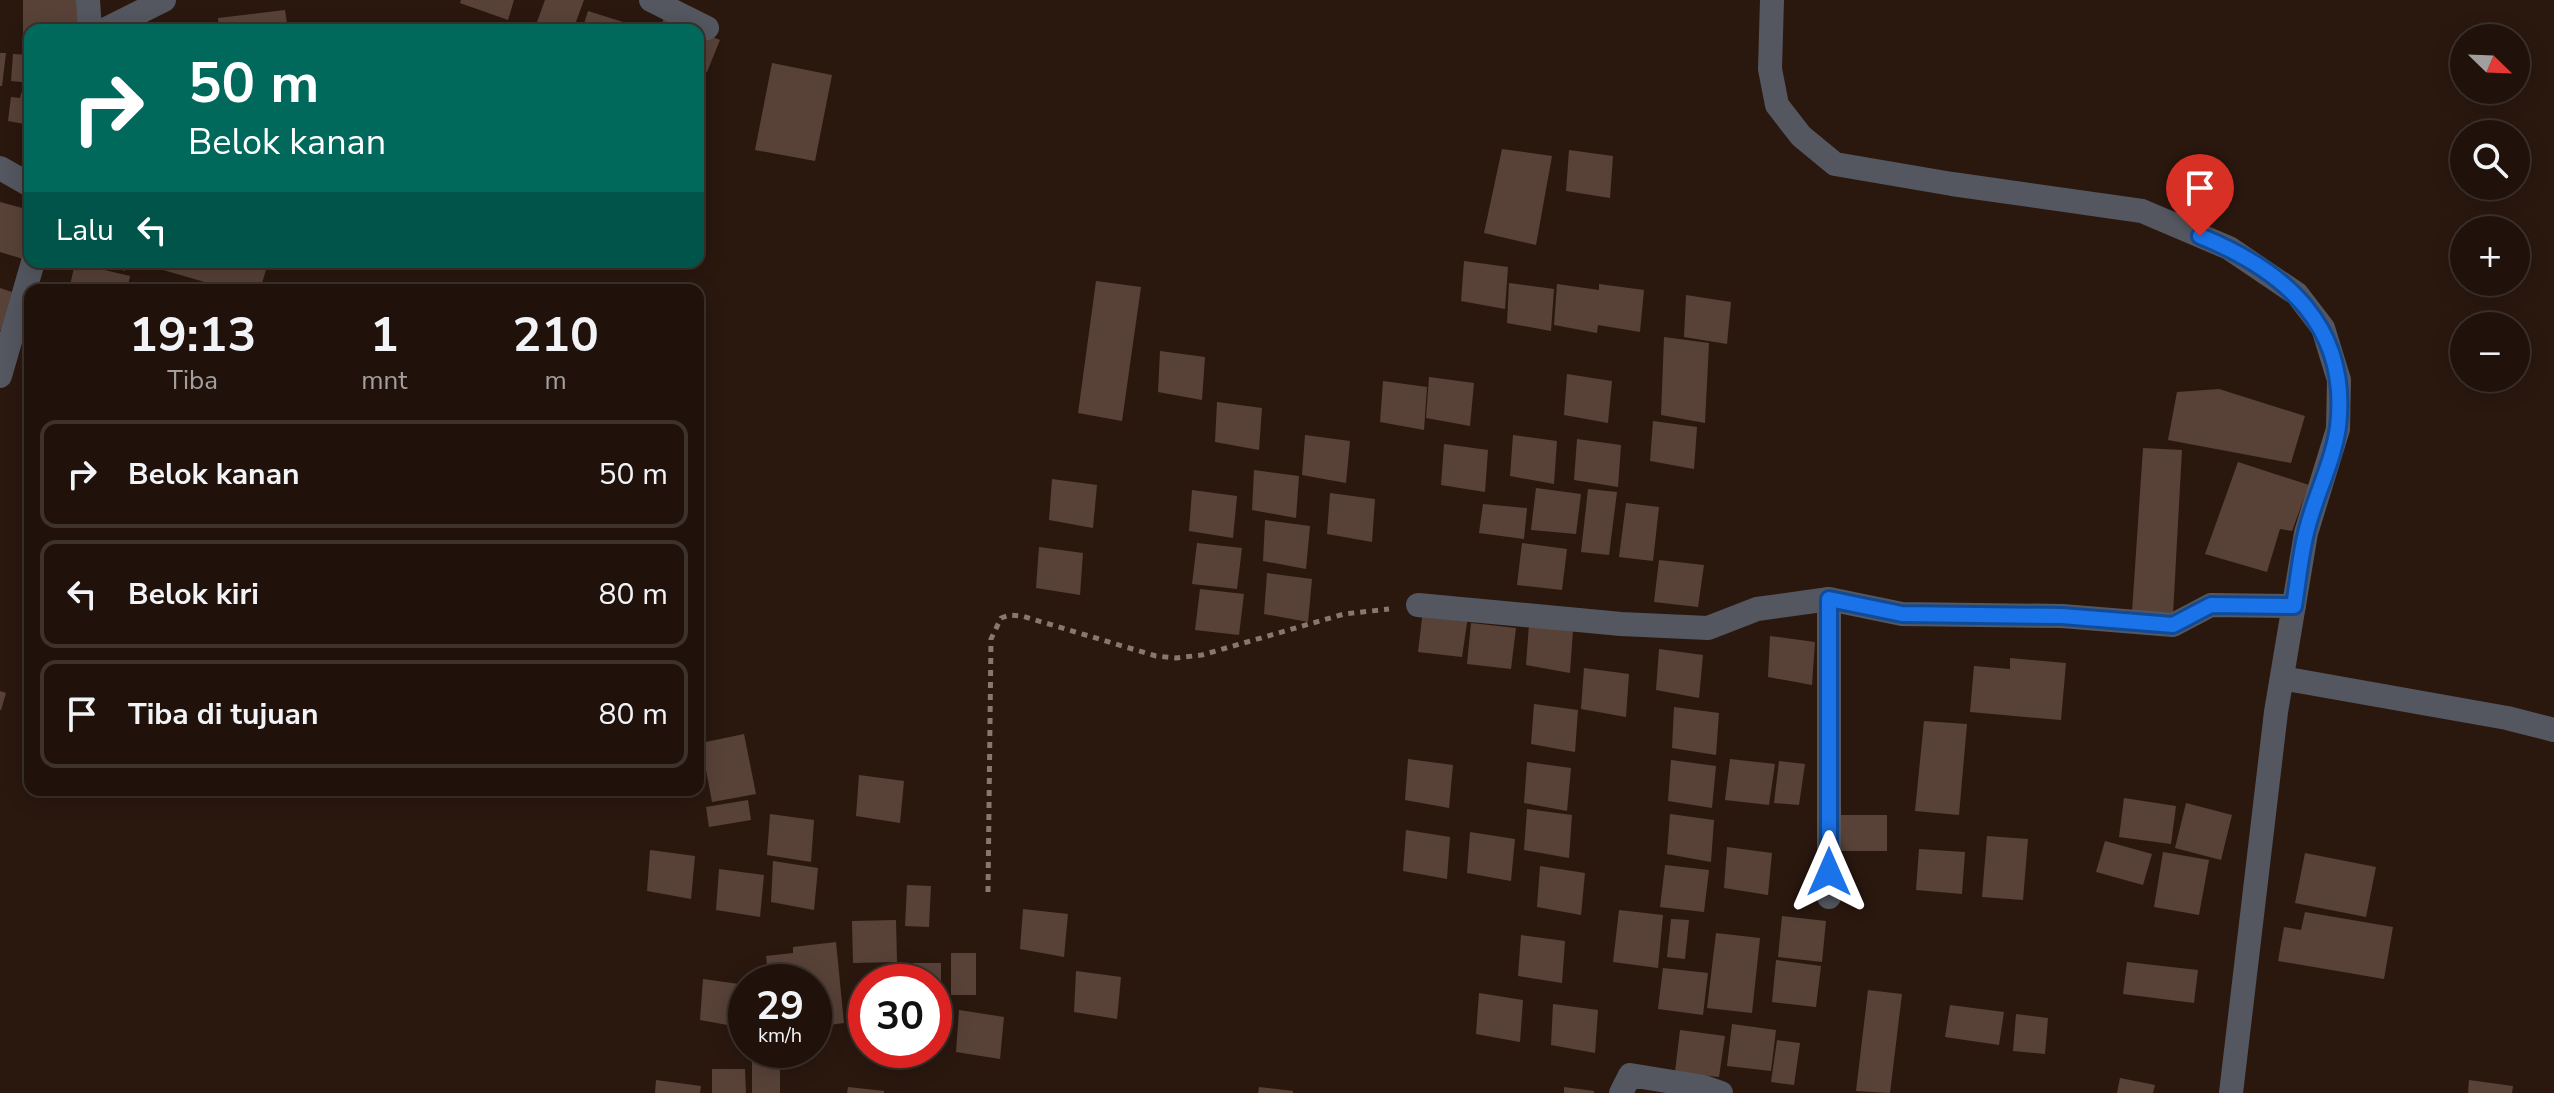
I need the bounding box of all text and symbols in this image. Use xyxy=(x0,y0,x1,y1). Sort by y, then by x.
north arrow xyxy=(2450,24,2530,104)
map controls xyxy=(2450,24,2530,392)
text: 50 m xyxy=(188,45,319,122)
icon: right xyxy=(56,56,160,160)
text: Belok kanan xyxy=(188,118,386,167)
button: search xyxy=(2450,120,2530,200)
pin xyxy=(2166,154,2234,236)
icon: arrive xyxy=(2178,166,2222,210)
icon: left xyxy=(130,208,174,252)
text: Lalu xyxy=(56,210,114,251)
button: + xyxy=(2450,216,2530,296)
text: 19:13 xyxy=(129,302,256,368)
text: 1 xyxy=(370,302,399,368)
text: 210 xyxy=(512,302,599,368)
button: − xyxy=(2450,312,2530,392)
text: Tiba xyxy=(167,363,218,398)
text: mnt xyxy=(361,363,407,398)
text: m xyxy=(545,363,567,398)
icon: right xyxy=(60,452,104,496)
text: Belok kanan xyxy=(128,454,300,495)
text: 50 m xyxy=(599,454,668,495)
icon: left xyxy=(60,572,104,616)
text: Belok kiri xyxy=(128,574,259,615)
text: 80 m xyxy=(599,574,668,615)
icon: arrive xyxy=(60,692,104,736)
text: Tiba di tujuan xyxy=(128,694,319,735)
text: 80 m xyxy=(599,694,668,735)
position arrow xyxy=(1787,830,1871,914)
speed limit sign: 30 xyxy=(848,964,952,1068)
text: 29 xyxy=(756,979,804,1033)
text: km/h xyxy=(758,1022,802,1049)

